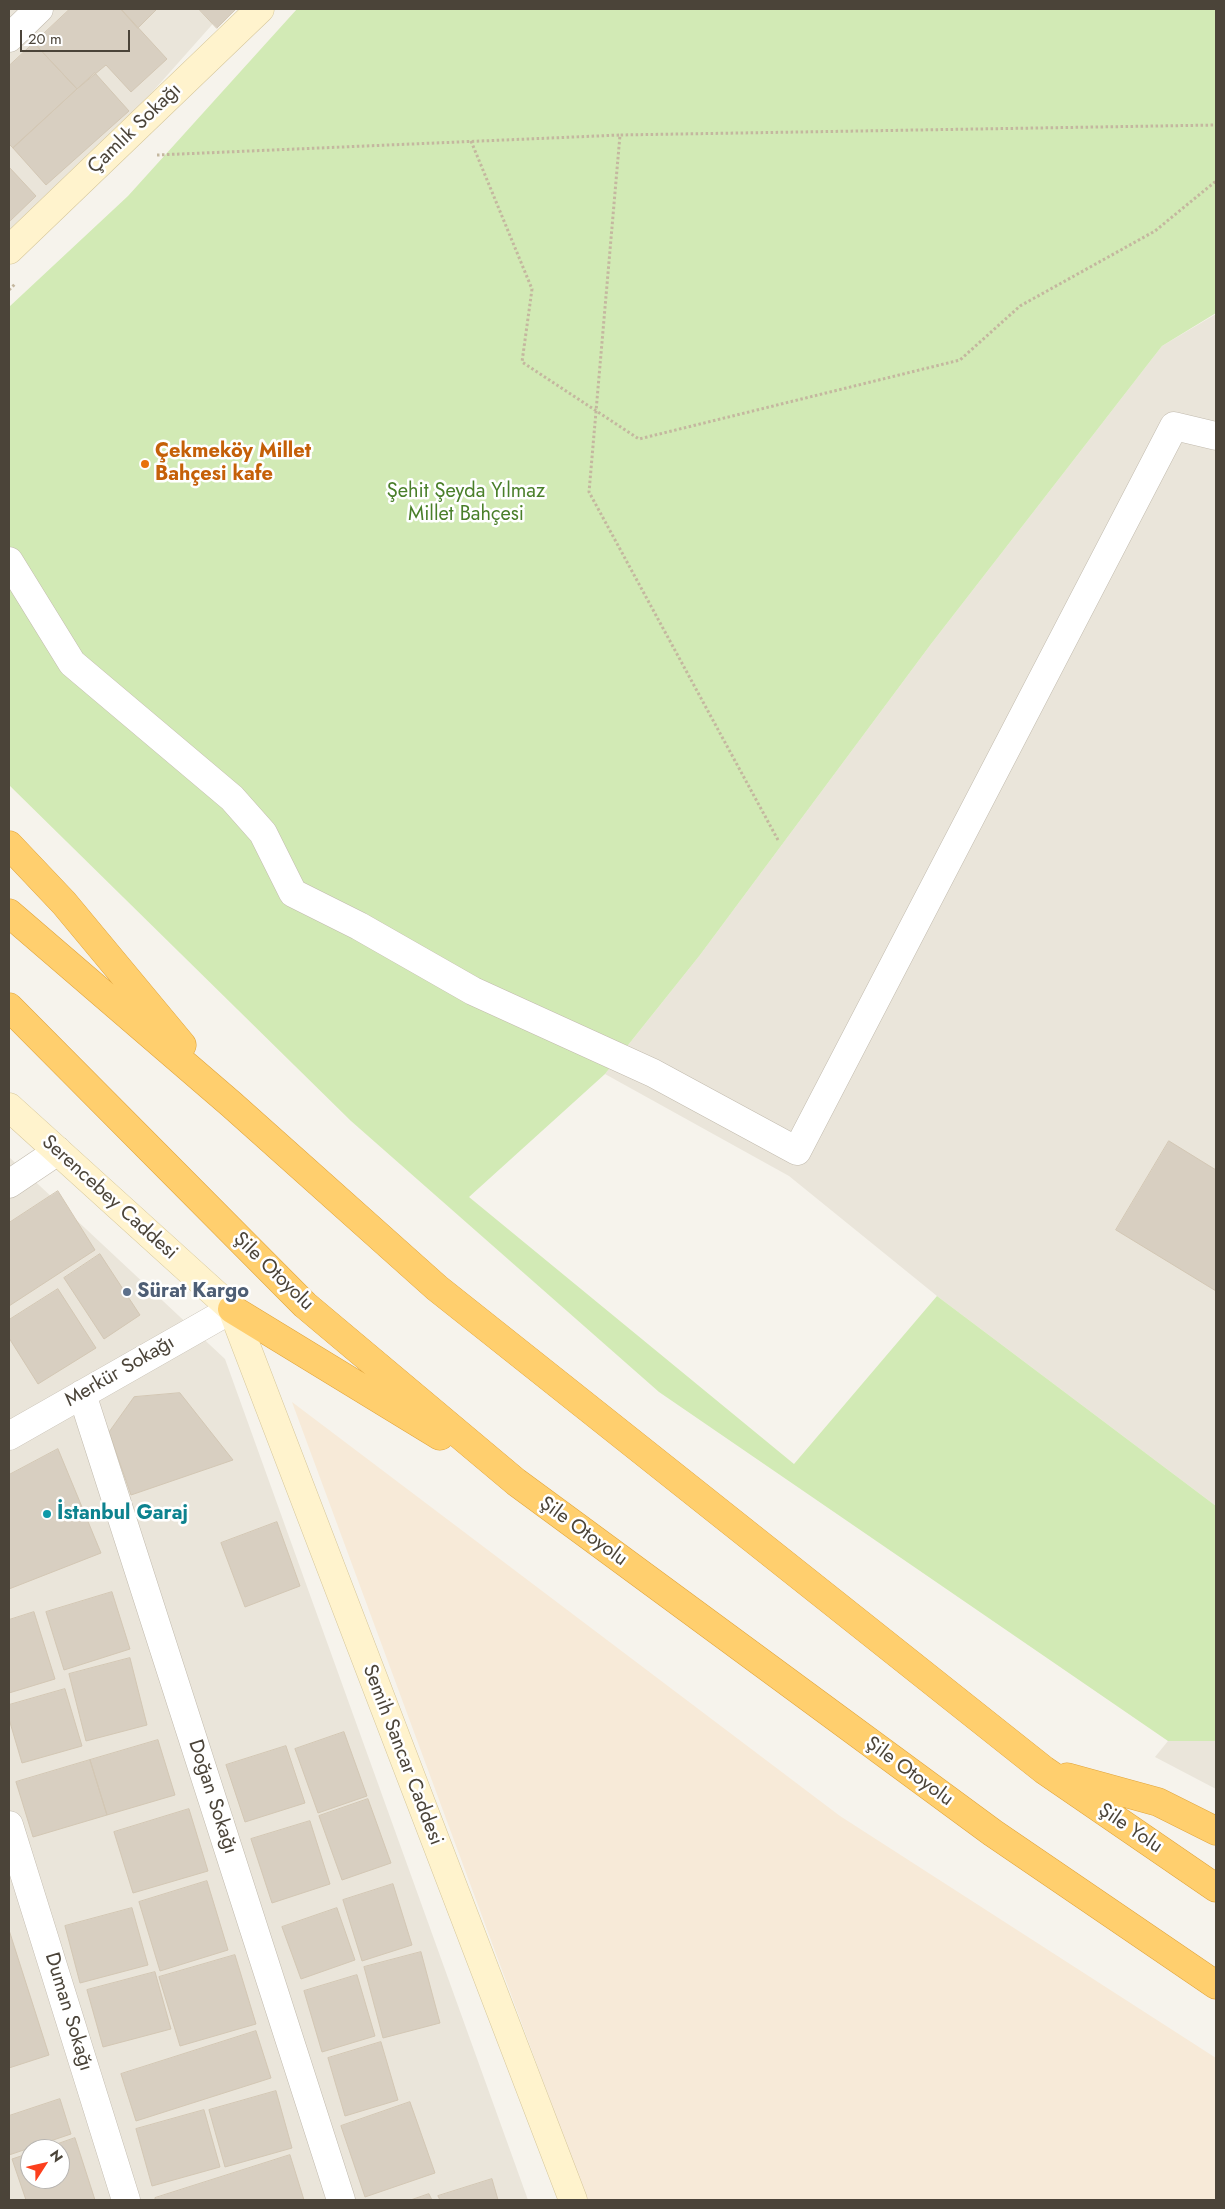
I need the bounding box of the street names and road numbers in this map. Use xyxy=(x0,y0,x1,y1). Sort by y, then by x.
street label: Çamlık Sokağı xyxy=(83,79,187,179)
street label: Serencebey Caddesi xyxy=(36,1131,182,1265)
street label: Şile Otoyolu xyxy=(228,1228,318,1316)
street label: Merkür Sokağı xyxy=(61,1331,179,1413)
street label: Şile Otoyolu xyxy=(534,1492,632,1572)
street label: Semih Sancar Caddesi xyxy=(357,1661,447,1849)
street label: Şile Otoyolu xyxy=(860,1732,958,1812)
street label: Doğan Sokağı xyxy=(182,1737,242,1857)
street label: Şile Yolu xyxy=(1093,1799,1167,1859)
street label: Duman Sokağı xyxy=(39,1950,97,2074)

